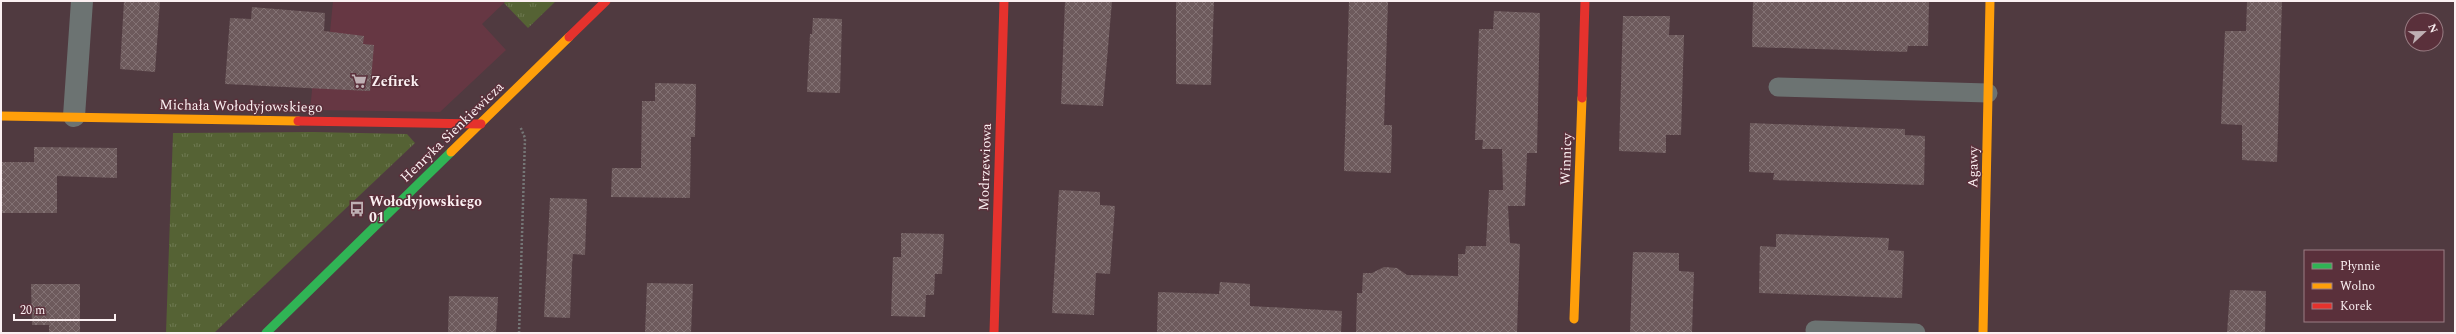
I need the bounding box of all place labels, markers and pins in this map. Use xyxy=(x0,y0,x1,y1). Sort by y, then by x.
place label: Zefirek xyxy=(371,71,419,92)
supermarket icon: Zefirek xyxy=(350,72,368,90)
place label: Wołodyjowskiego 01 xyxy=(369,191,482,228)
bus stop icon: Wołodyjowskiego 01 xyxy=(348,200,366,218)

